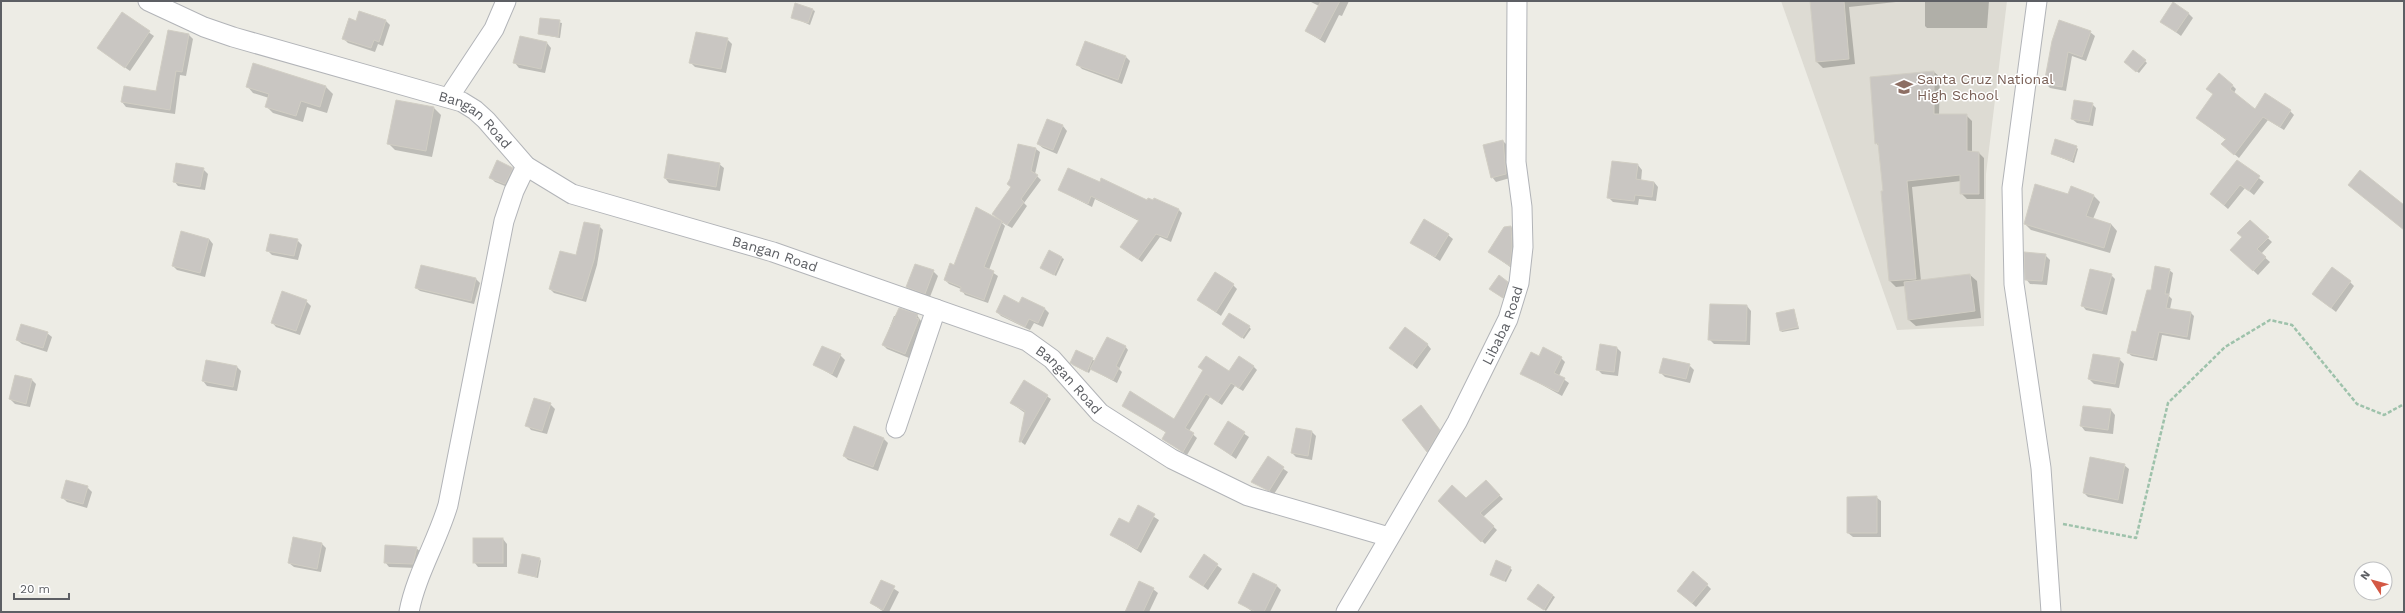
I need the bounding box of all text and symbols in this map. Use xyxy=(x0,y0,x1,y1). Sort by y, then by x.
place label: Santa Cruz National High School xyxy=(1917,71,2054,103)
school or university icon: Santa Cruz National High School xyxy=(1894,77,1914,97)
street label: Bangan Road xyxy=(437,88,515,152)
street label: Bangan Road xyxy=(730,233,820,275)
street label: Libaba Road xyxy=(1479,284,1526,367)
street label: Bangan Road xyxy=(1033,342,1105,417)
north arrow xyxy=(2353,561,2393,601)
text: N xyxy=(2358,568,2373,583)
scale bar xyxy=(14,575,69,601)
text: 20 m xyxy=(20,582,50,596)

